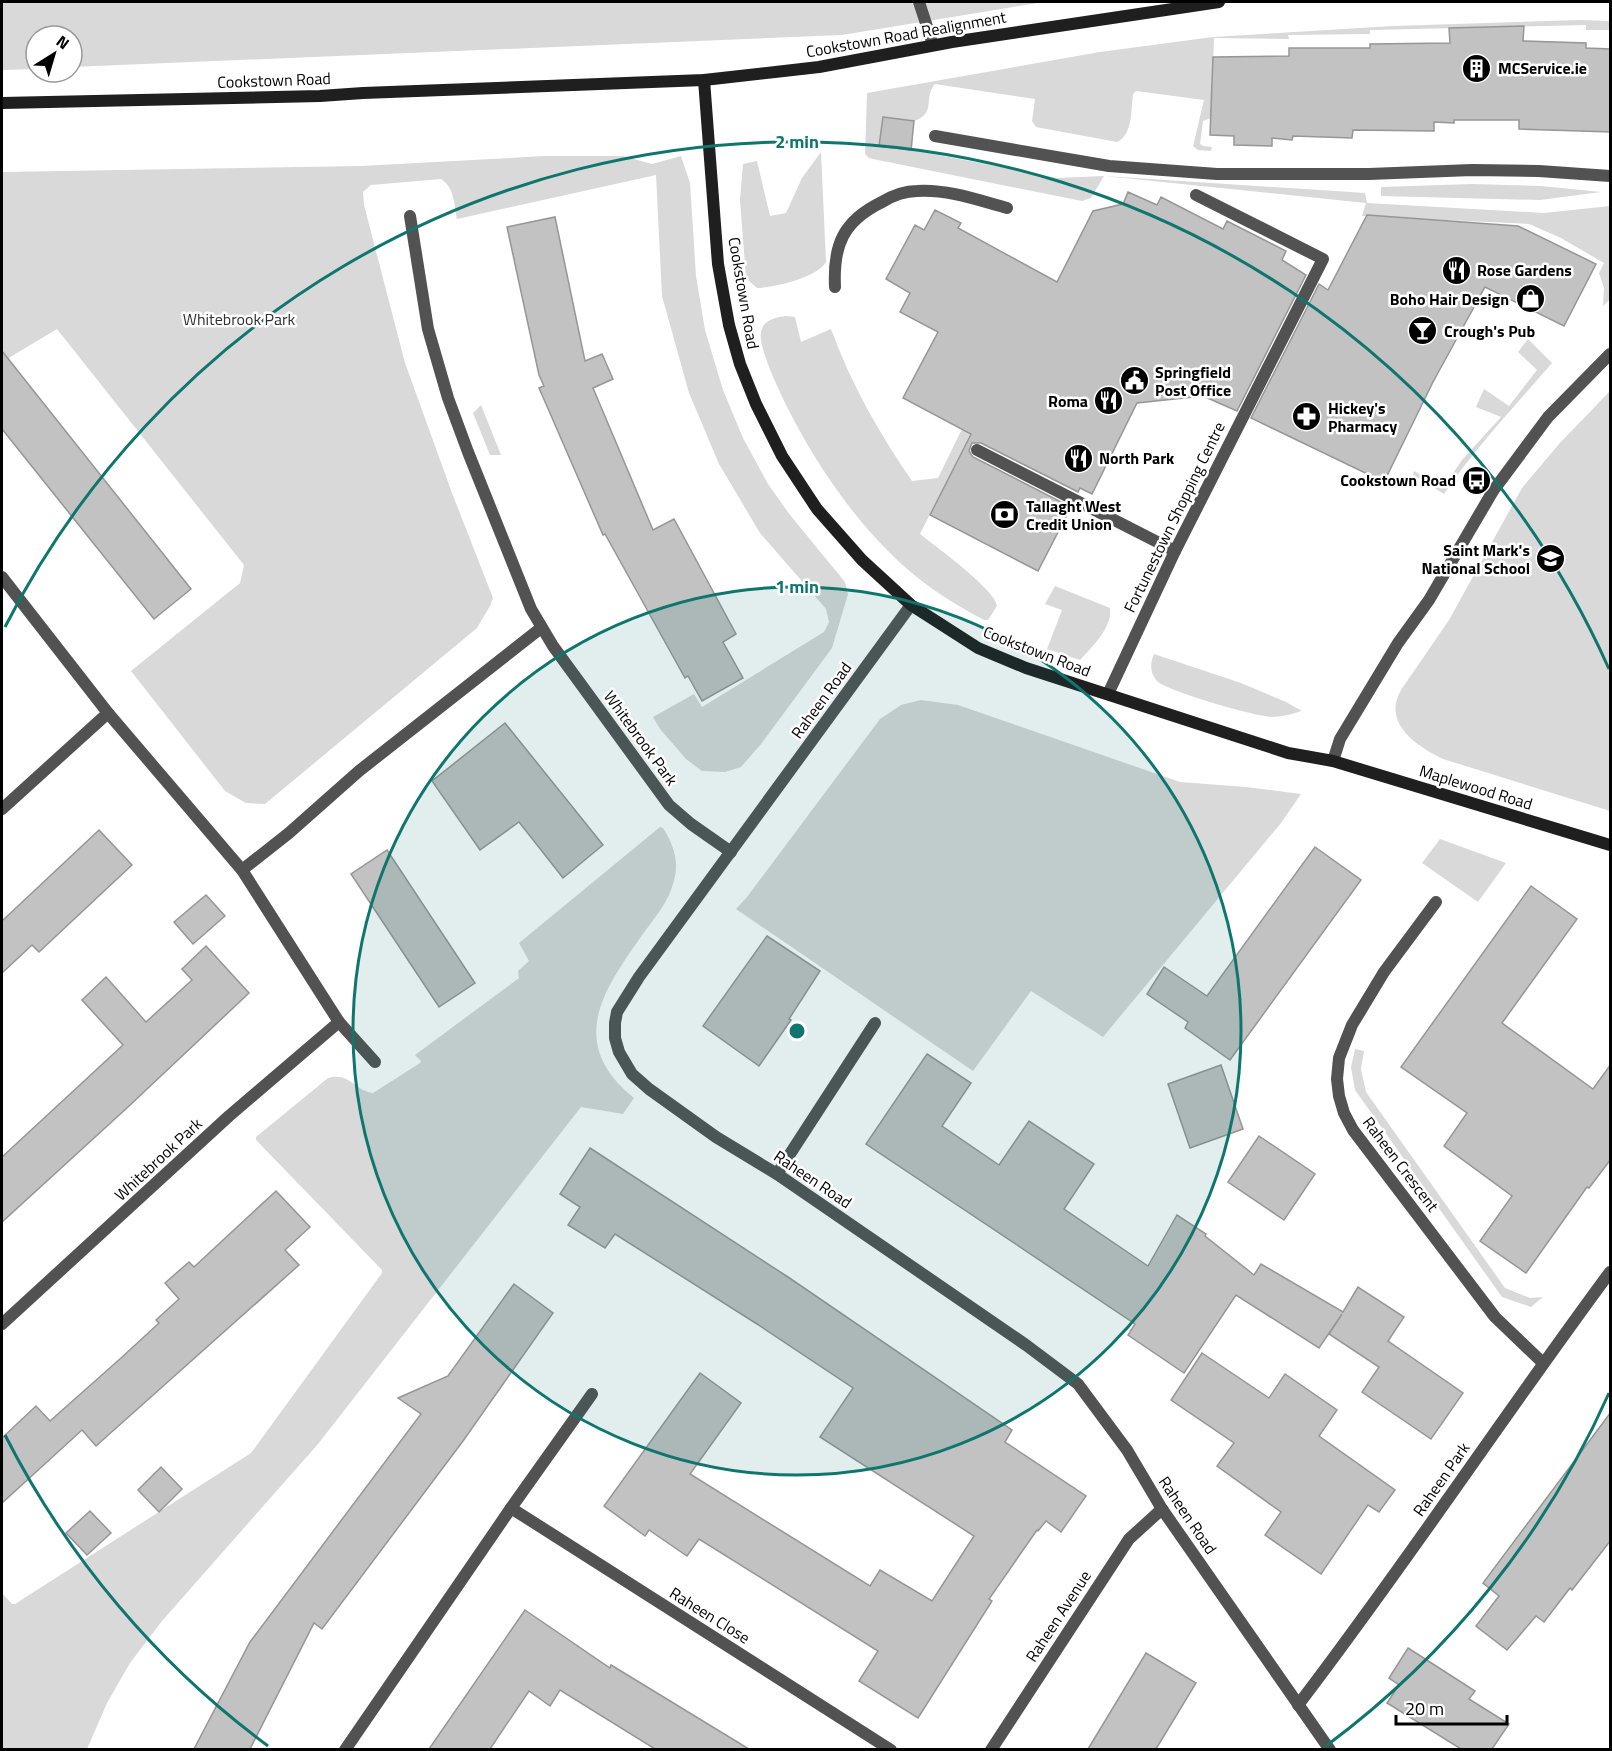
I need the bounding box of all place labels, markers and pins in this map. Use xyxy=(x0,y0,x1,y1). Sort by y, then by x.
building icon: MCService.ie xyxy=(1461,52,1493,84)
place label: MCService.ie xyxy=(1498,56,1587,80)
restaurant icon: Rose Gardens xyxy=(1440,254,1472,286)
place label: Rose Gardens xyxy=(1477,258,1572,282)
shop icon: Boho Hair Design xyxy=(1514,283,1546,315)
place label: Boho Hair Design xyxy=(1390,287,1509,311)
bar icon: Crough's Pub xyxy=(1407,315,1439,347)
place label: Crough's Pub xyxy=(1444,319,1535,343)
place label: Springfield Post Office xyxy=(1155,360,1231,402)
public building icon: Springfield Post Office xyxy=(1118,365,1150,397)
restaurant icon: Roma xyxy=(1093,385,1125,417)
place label: Roma xyxy=(1048,389,1088,413)
place label: Hickey's Pharmacy xyxy=(1328,396,1397,438)
pharmacy icon: Hickey's Pharmacy xyxy=(1291,401,1323,433)
restaurant icon: North Park xyxy=(1062,442,1094,474)
place label: North Park xyxy=(1099,446,1175,470)
bus stop icon: Cookstown Road xyxy=(1461,464,1493,496)
place label: Cookstown Road xyxy=(1340,468,1456,492)
place label: Tallaght West Credit Union xyxy=(1026,494,1121,536)
bank icon: Tallaght West Credit Union xyxy=(989,499,1021,531)
place label: Saint Mark's National School xyxy=(1421,538,1530,580)
school or university icon: Saint Mark's National School xyxy=(1535,543,1567,575)
centre of rings xyxy=(787,1021,807,1041)

